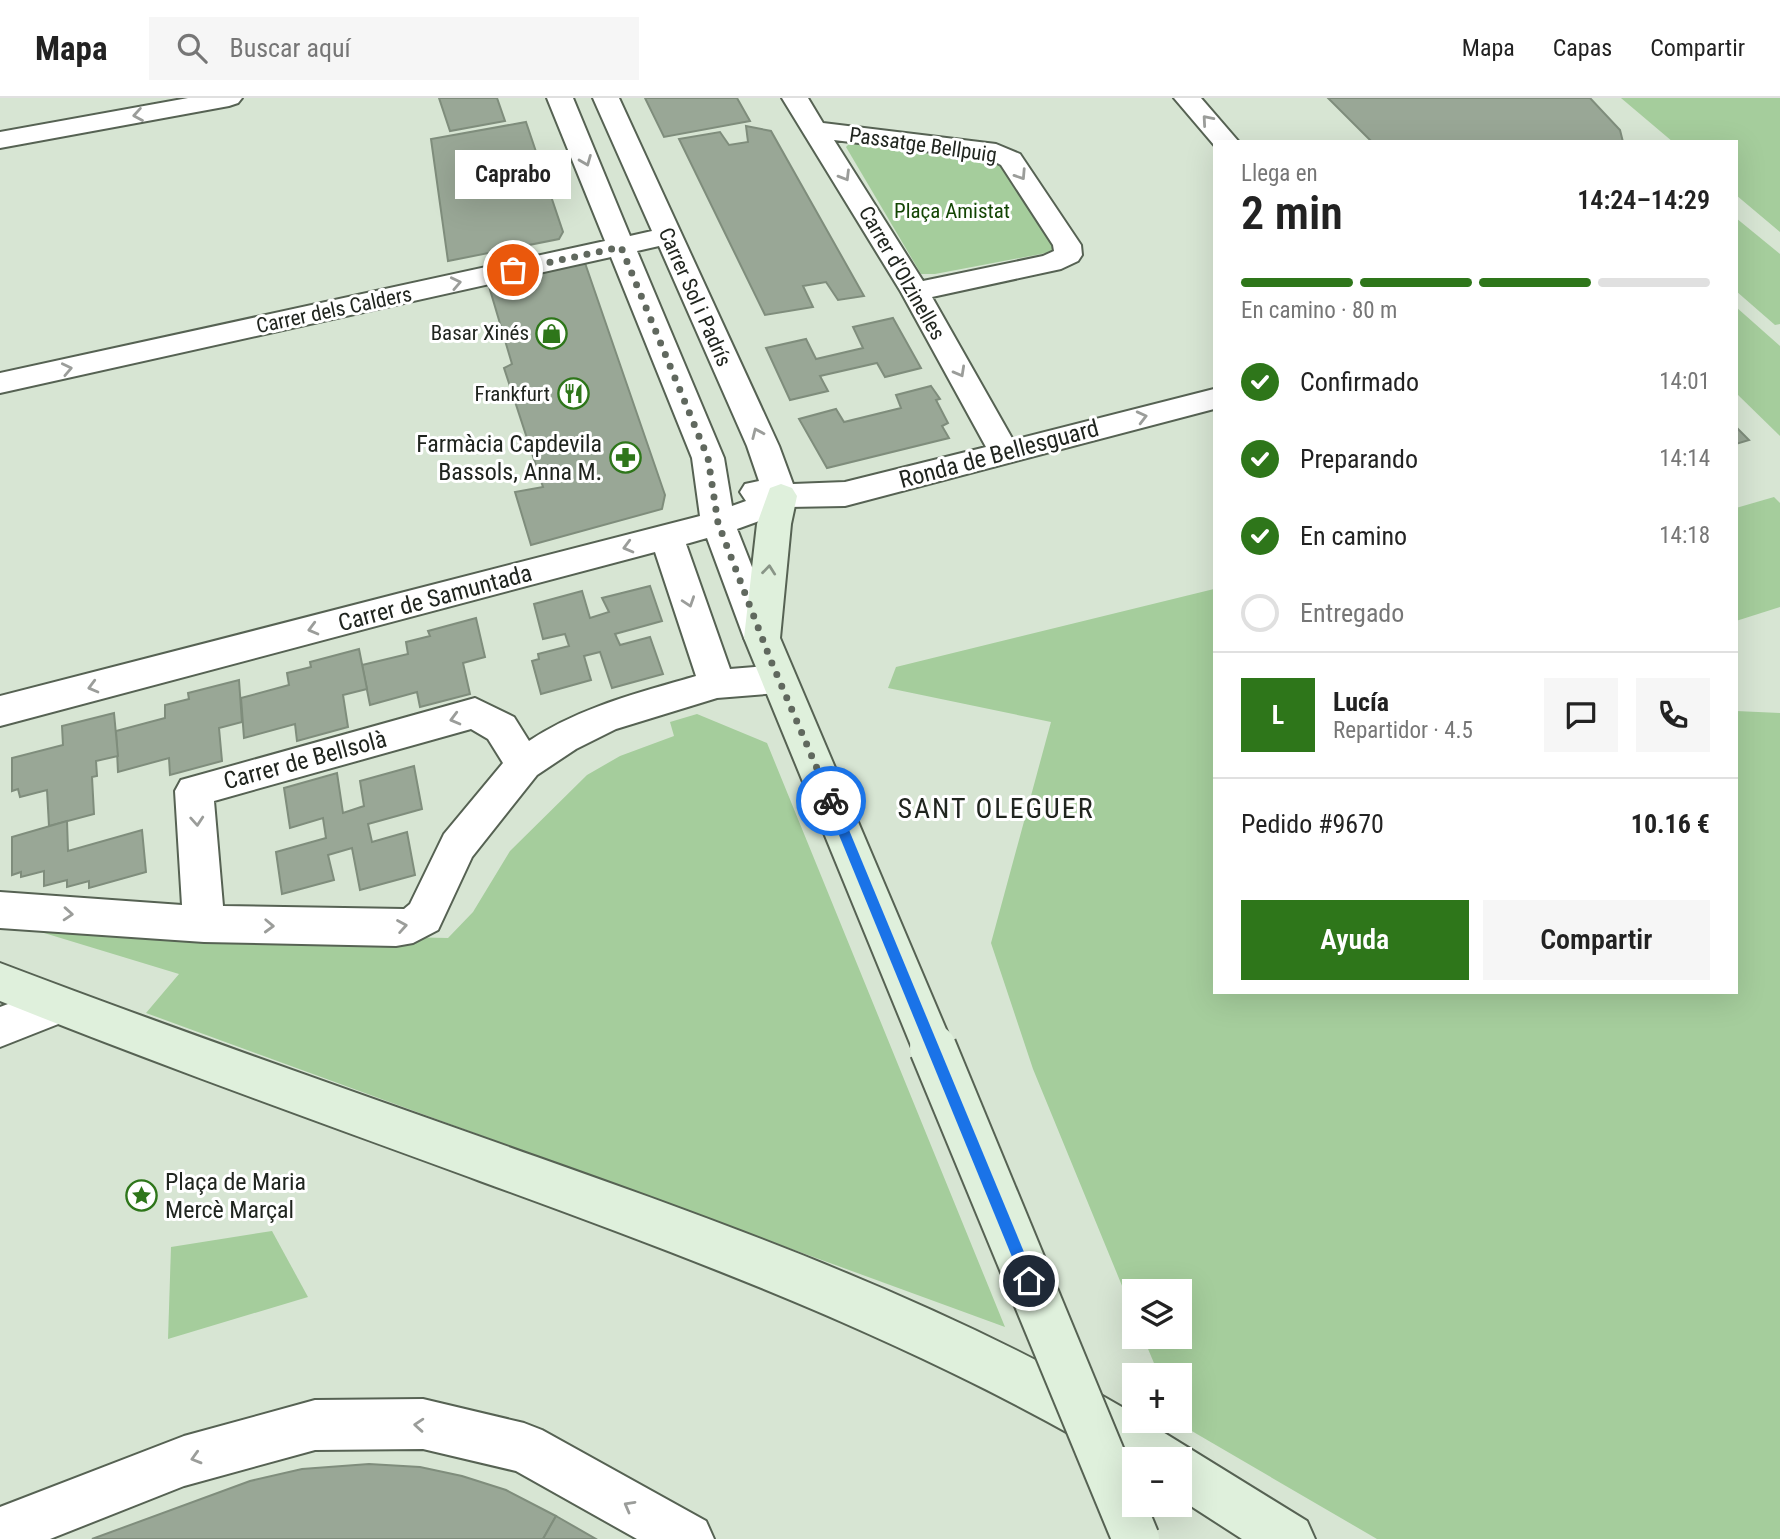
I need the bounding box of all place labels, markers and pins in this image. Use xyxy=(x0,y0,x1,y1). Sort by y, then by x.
callout: Caprabo xyxy=(455,151,571,200)
pin xyxy=(483,240,543,300)
shop icon: Basar Xinés xyxy=(535,316,569,350)
place label: Basar Xinés xyxy=(431,321,529,345)
restaurant icon: Frankfurt xyxy=(556,377,590,411)
place label: Frankfurt xyxy=(475,382,550,406)
place label: Farmàcia Capdevila Bassols, Anna M. xyxy=(416,430,602,486)
pharmacy icon: Farmàcia Capdevila Bassols, Anna M. xyxy=(608,441,642,475)
place label: Plaça de Maria Mercè Marçal xyxy=(165,1168,306,1224)
place icon: Plaça de Maria Mercè Marçal xyxy=(125,1179,159,1213)
pin xyxy=(999,1251,1059,1311)

